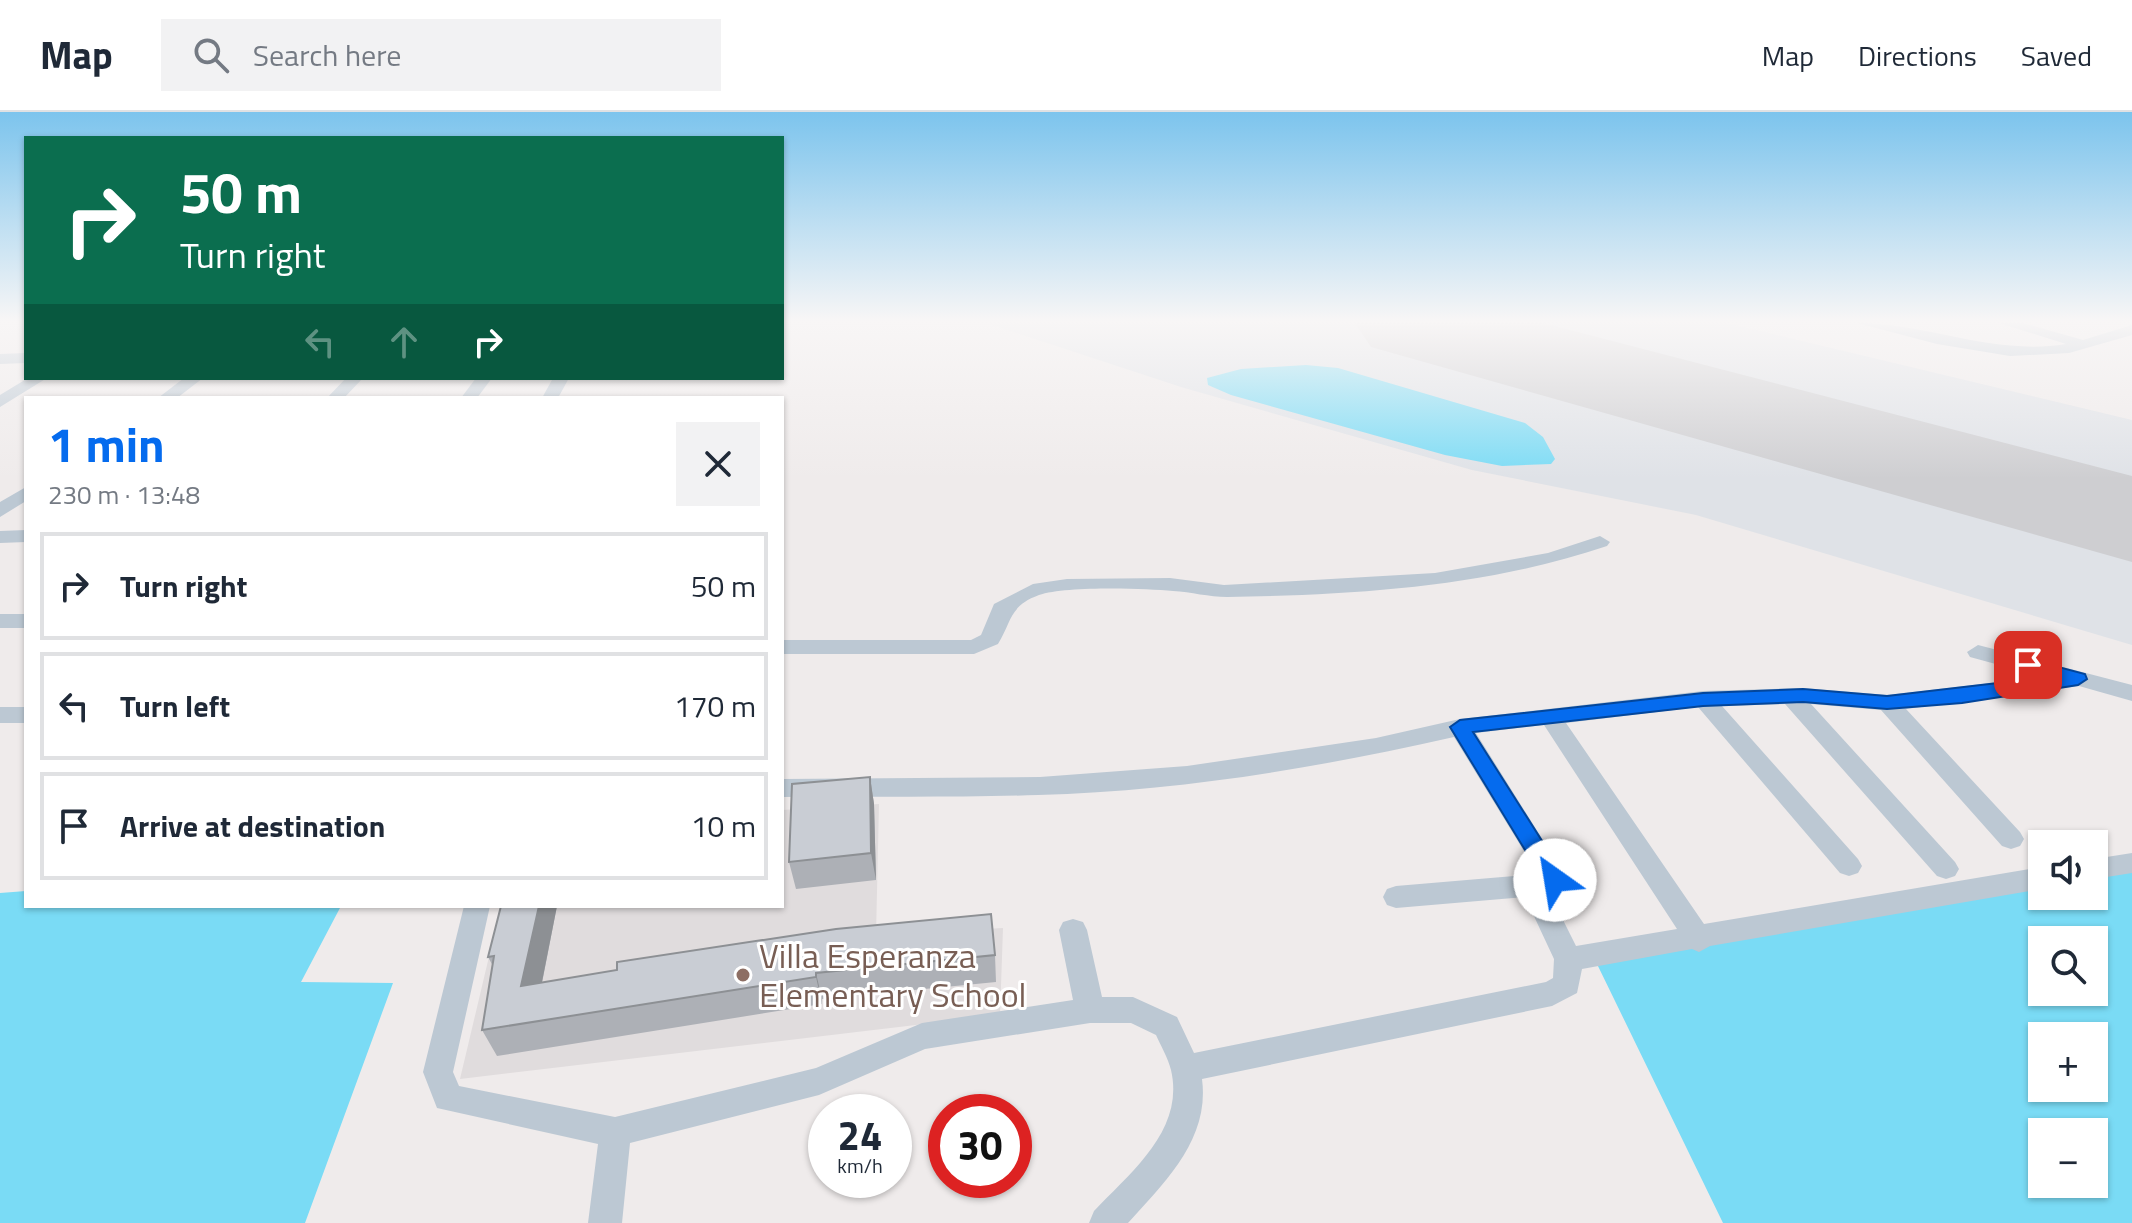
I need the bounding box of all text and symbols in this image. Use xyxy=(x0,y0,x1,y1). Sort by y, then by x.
search box xyxy=(161,19,721,91)
text: Map xyxy=(40,26,113,84)
text: Search here xyxy=(253,32,402,78)
icon: search xyxy=(189,33,233,77)
text: Map xyxy=(1762,34,1814,77)
text: Directions xyxy=(1858,34,1977,77)
text: Saved xyxy=(2021,34,2092,77)
text: 50 m xyxy=(180,150,302,235)
icon: right xyxy=(48,168,152,272)
text: Turn right xyxy=(180,227,325,282)
icon: left xyxy=(298,320,342,364)
icon: ahead xyxy=(382,320,426,364)
icon: right xyxy=(466,320,510,364)
text: 1 min xyxy=(48,408,165,481)
button: close xyxy=(676,422,760,506)
text: 230 m · 13:48 xyxy=(48,475,200,514)
text: Turn right xyxy=(120,563,248,609)
text: 50 m xyxy=(691,563,756,609)
icon: right xyxy=(52,564,96,608)
pin xyxy=(1994,631,2062,699)
icon: arrive xyxy=(2006,643,2050,687)
text: Turn left xyxy=(120,683,230,729)
text: 170 m xyxy=(674,683,756,729)
icon: left xyxy=(52,684,96,728)
text: Arrive at destination xyxy=(120,803,385,849)
text: 10 m xyxy=(691,803,756,849)
icon: arrive xyxy=(52,804,96,848)
map controls xyxy=(2028,830,2108,1198)
button: sound xyxy=(2028,830,2108,910)
position arrow xyxy=(1513,838,1597,922)
button: search xyxy=(2028,926,2108,1006)
place label: Villa Esperanza Elementary School xyxy=(759,929,1026,1020)
marker: Villa Esperanza Elementary School xyxy=(734,966,752,984)
button: + xyxy=(2028,1022,2108,1102)
speed limit sign: 30 xyxy=(928,1094,1032,1198)
text: 24 xyxy=(838,1105,882,1166)
button: − xyxy=(2028,1118,2108,1198)
text: km/h xyxy=(837,1150,883,1181)

